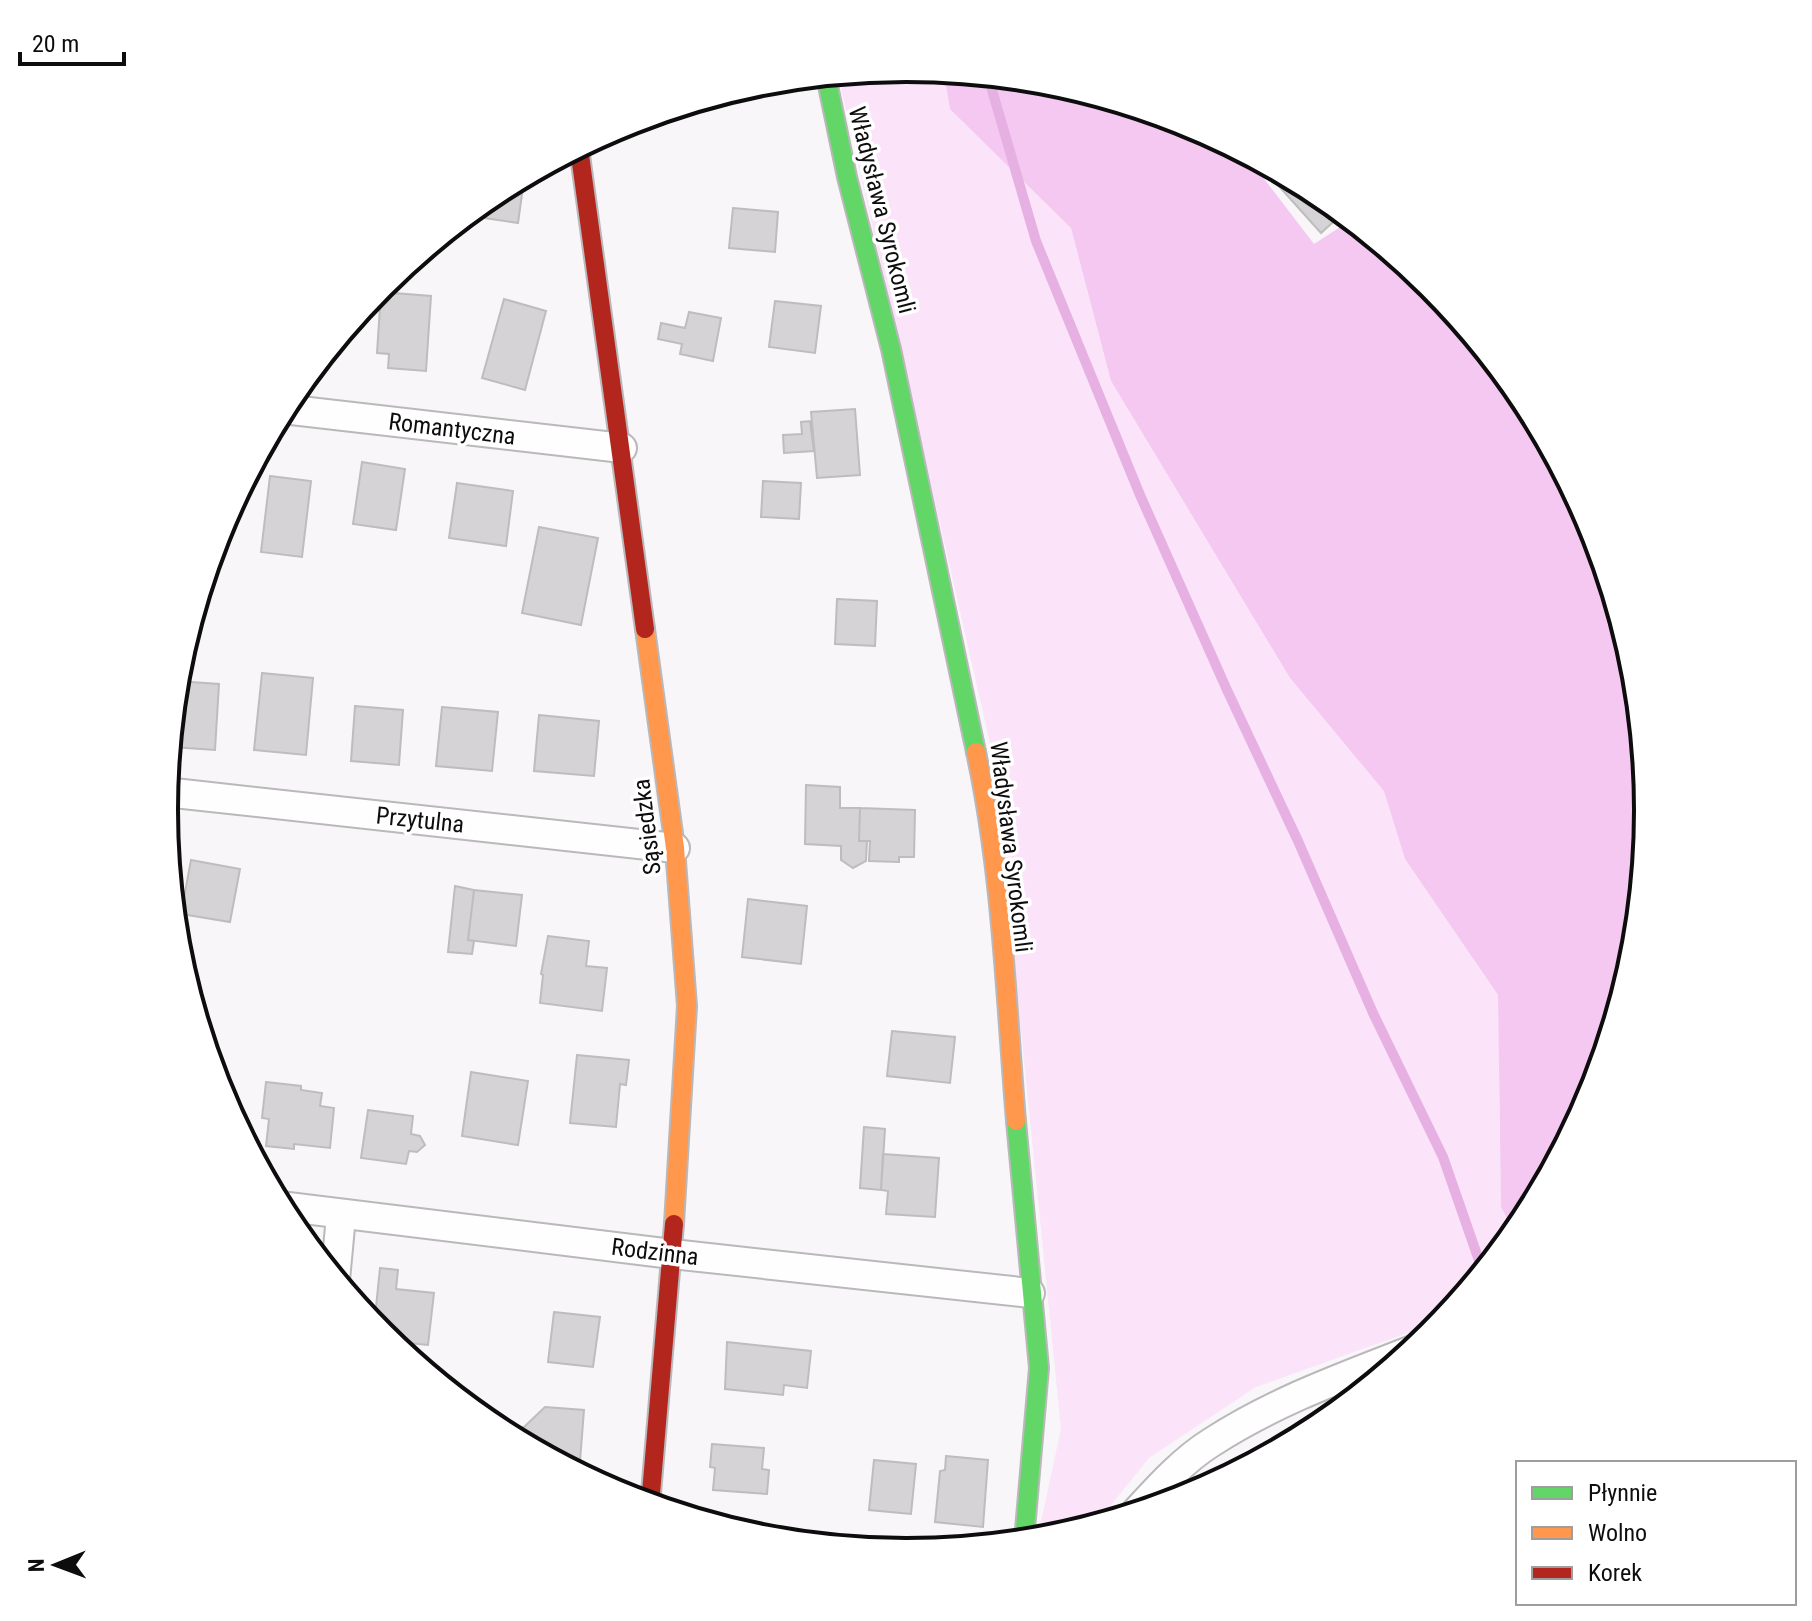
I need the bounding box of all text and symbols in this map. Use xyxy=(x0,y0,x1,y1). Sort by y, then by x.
scale bar xyxy=(20,16,124,66)
text: 20 m xyxy=(32,30,79,58)
street label: Władysława Syrokomli xyxy=(843,104,921,316)
street label: Romantyczna xyxy=(387,407,517,451)
street label: Władysława Syrokomli xyxy=(984,740,1038,954)
street label: Sąsiedzka xyxy=(627,777,667,877)
street label: Przytulna xyxy=(375,801,465,839)
street label: Rodzinna xyxy=(610,1233,700,1271)
legend xyxy=(1516,1461,1796,1605)
text: Płynnie xyxy=(1588,1479,1657,1507)
text: Wolno xyxy=(1588,1519,1647,1547)
north arrow xyxy=(16,1525,96,1605)
text: N xyxy=(24,1558,49,1572)
text: Korek xyxy=(1588,1559,1642,1587)

